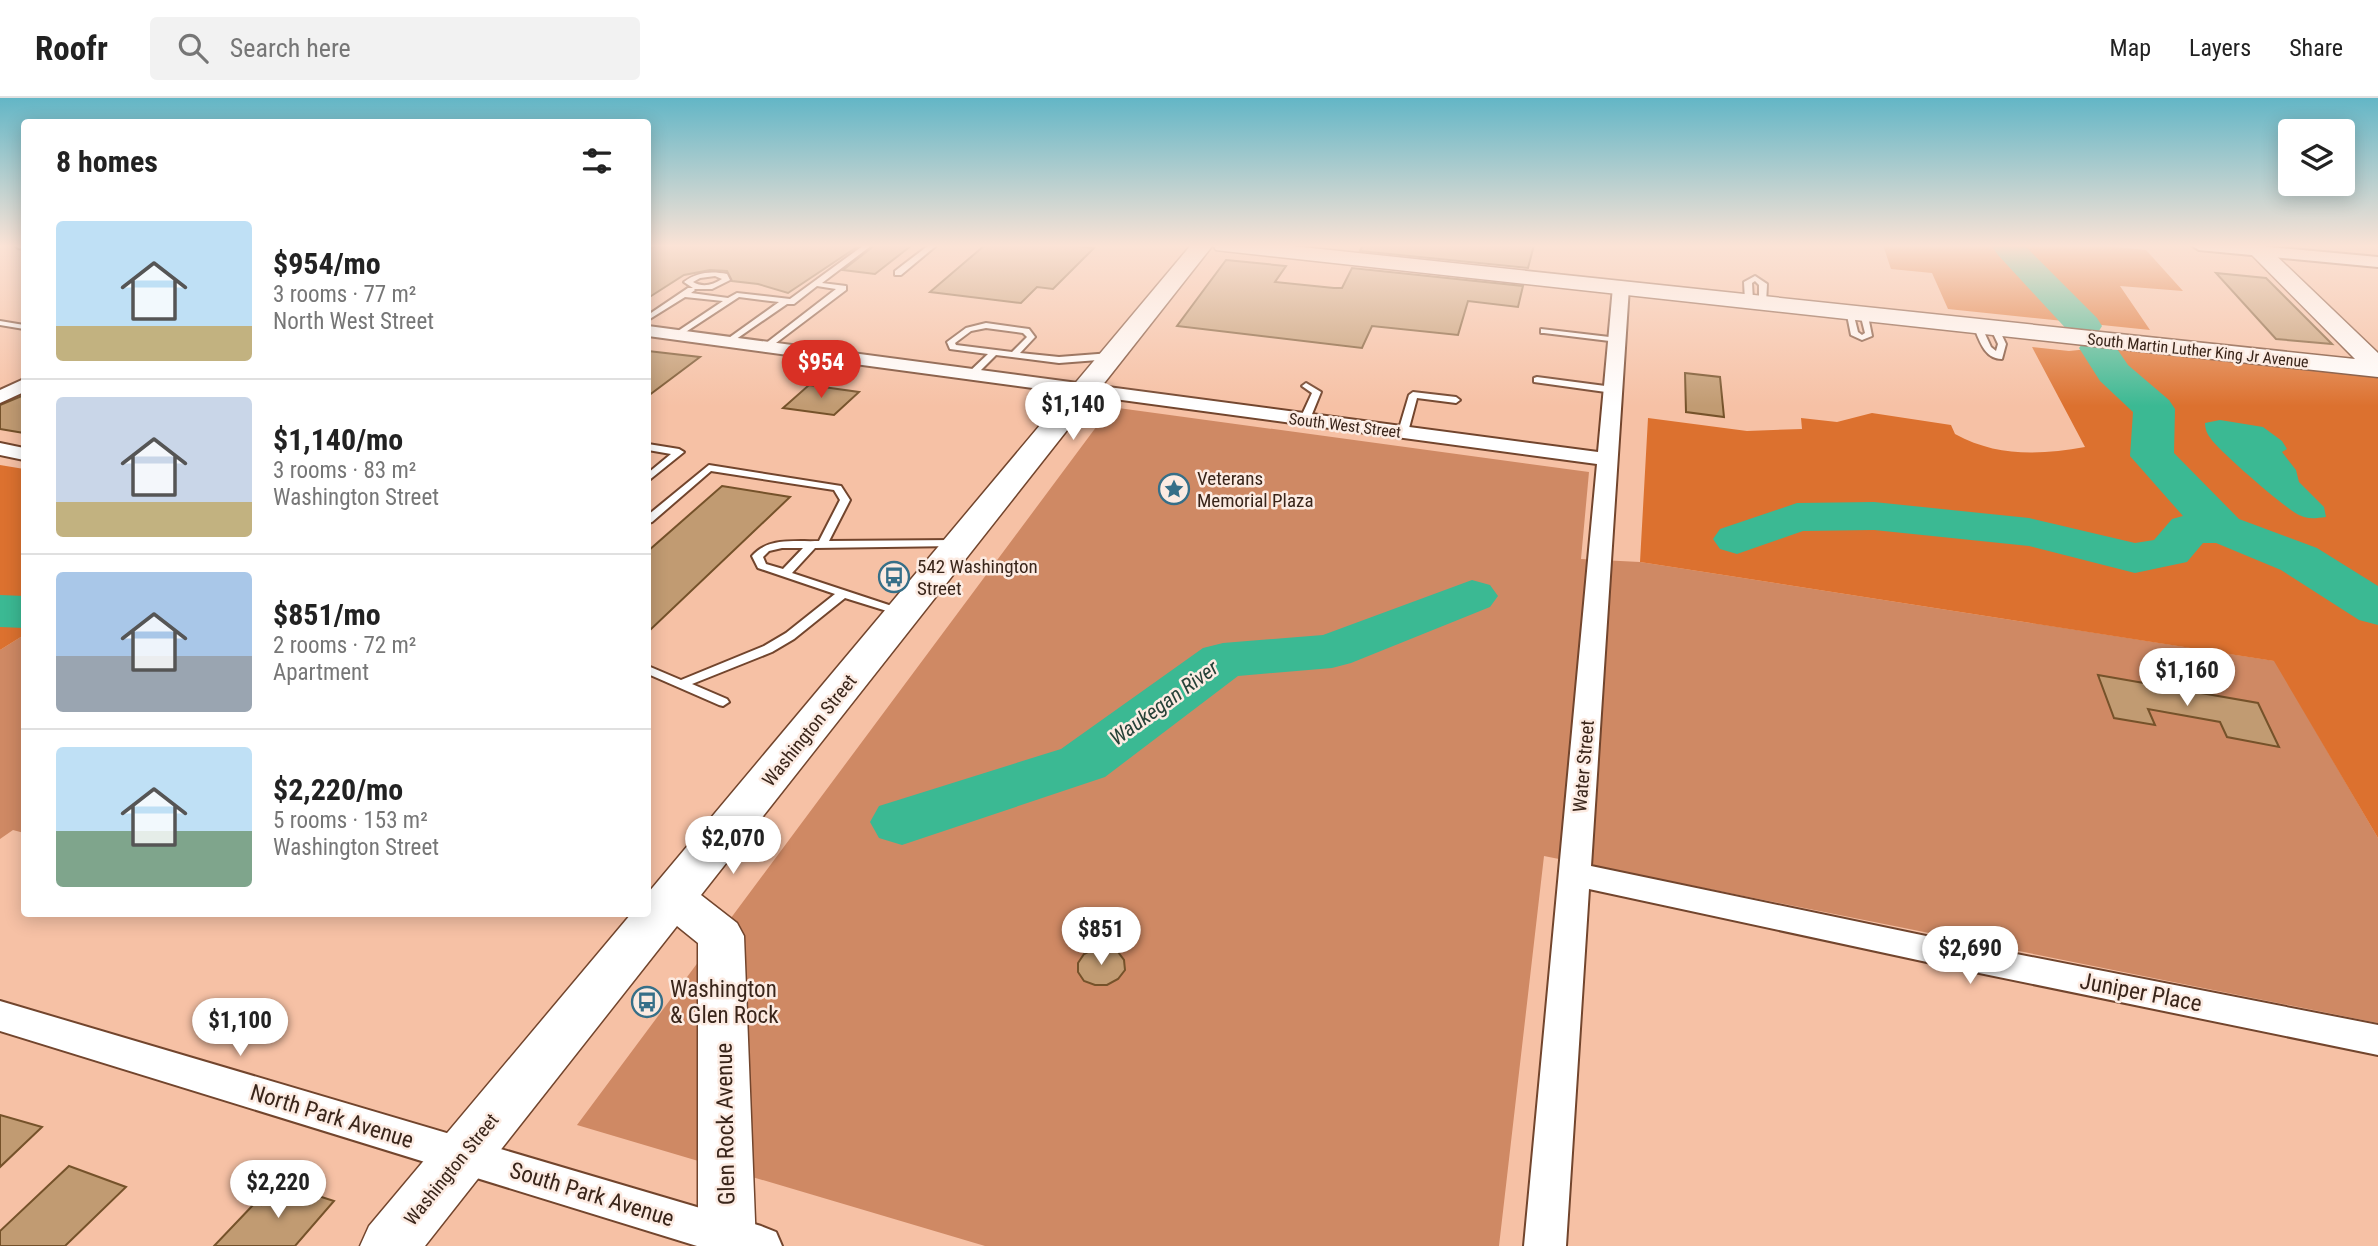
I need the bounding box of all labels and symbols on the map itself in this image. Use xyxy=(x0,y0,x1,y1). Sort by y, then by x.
street label: South Martin Luther King Jr Avenue xyxy=(2086,329,2310,372)
pin: $954 xyxy=(780,341,862,400)
pin: $1,140 xyxy=(1016,382,1130,442)
street label: South West Street xyxy=(1288,409,1402,442)
place label: Veterans Memorial Plaza xyxy=(1197,467,1314,512)
place icon: Veterans Memorial Plaza xyxy=(1157,472,1191,506)
place label: 542 Washington Street xyxy=(917,555,1038,600)
bus stop icon: 542 Washington Street xyxy=(877,560,911,594)
pin: $1,160 xyxy=(2130,648,2244,708)
water label: Waukegan River xyxy=(1105,655,1223,750)
street label: Washington Street xyxy=(757,670,861,791)
street label: Water Street xyxy=(1568,719,1599,813)
pin: $2,070 xyxy=(676,816,790,876)
pin: $851 xyxy=(1060,908,1142,967)
pin: $2,690 xyxy=(1913,926,2027,986)
street label: Juniper Place xyxy=(2078,967,2204,1018)
place label: Washington & Glen Rock xyxy=(670,976,779,1029)
bus stop icon: Washington & Glen Rock xyxy=(630,985,664,1019)
pin: $1,100 xyxy=(183,998,297,1058)
street label: Glen Rock Avenue xyxy=(711,1043,740,1205)
street label: North Park Avenue xyxy=(247,1079,417,1154)
street label: Washington Street xyxy=(399,1109,503,1230)
street label: South Park Avenue xyxy=(506,1157,677,1232)
pin: $2,220 xyxy=(221,1160,335,1220)

